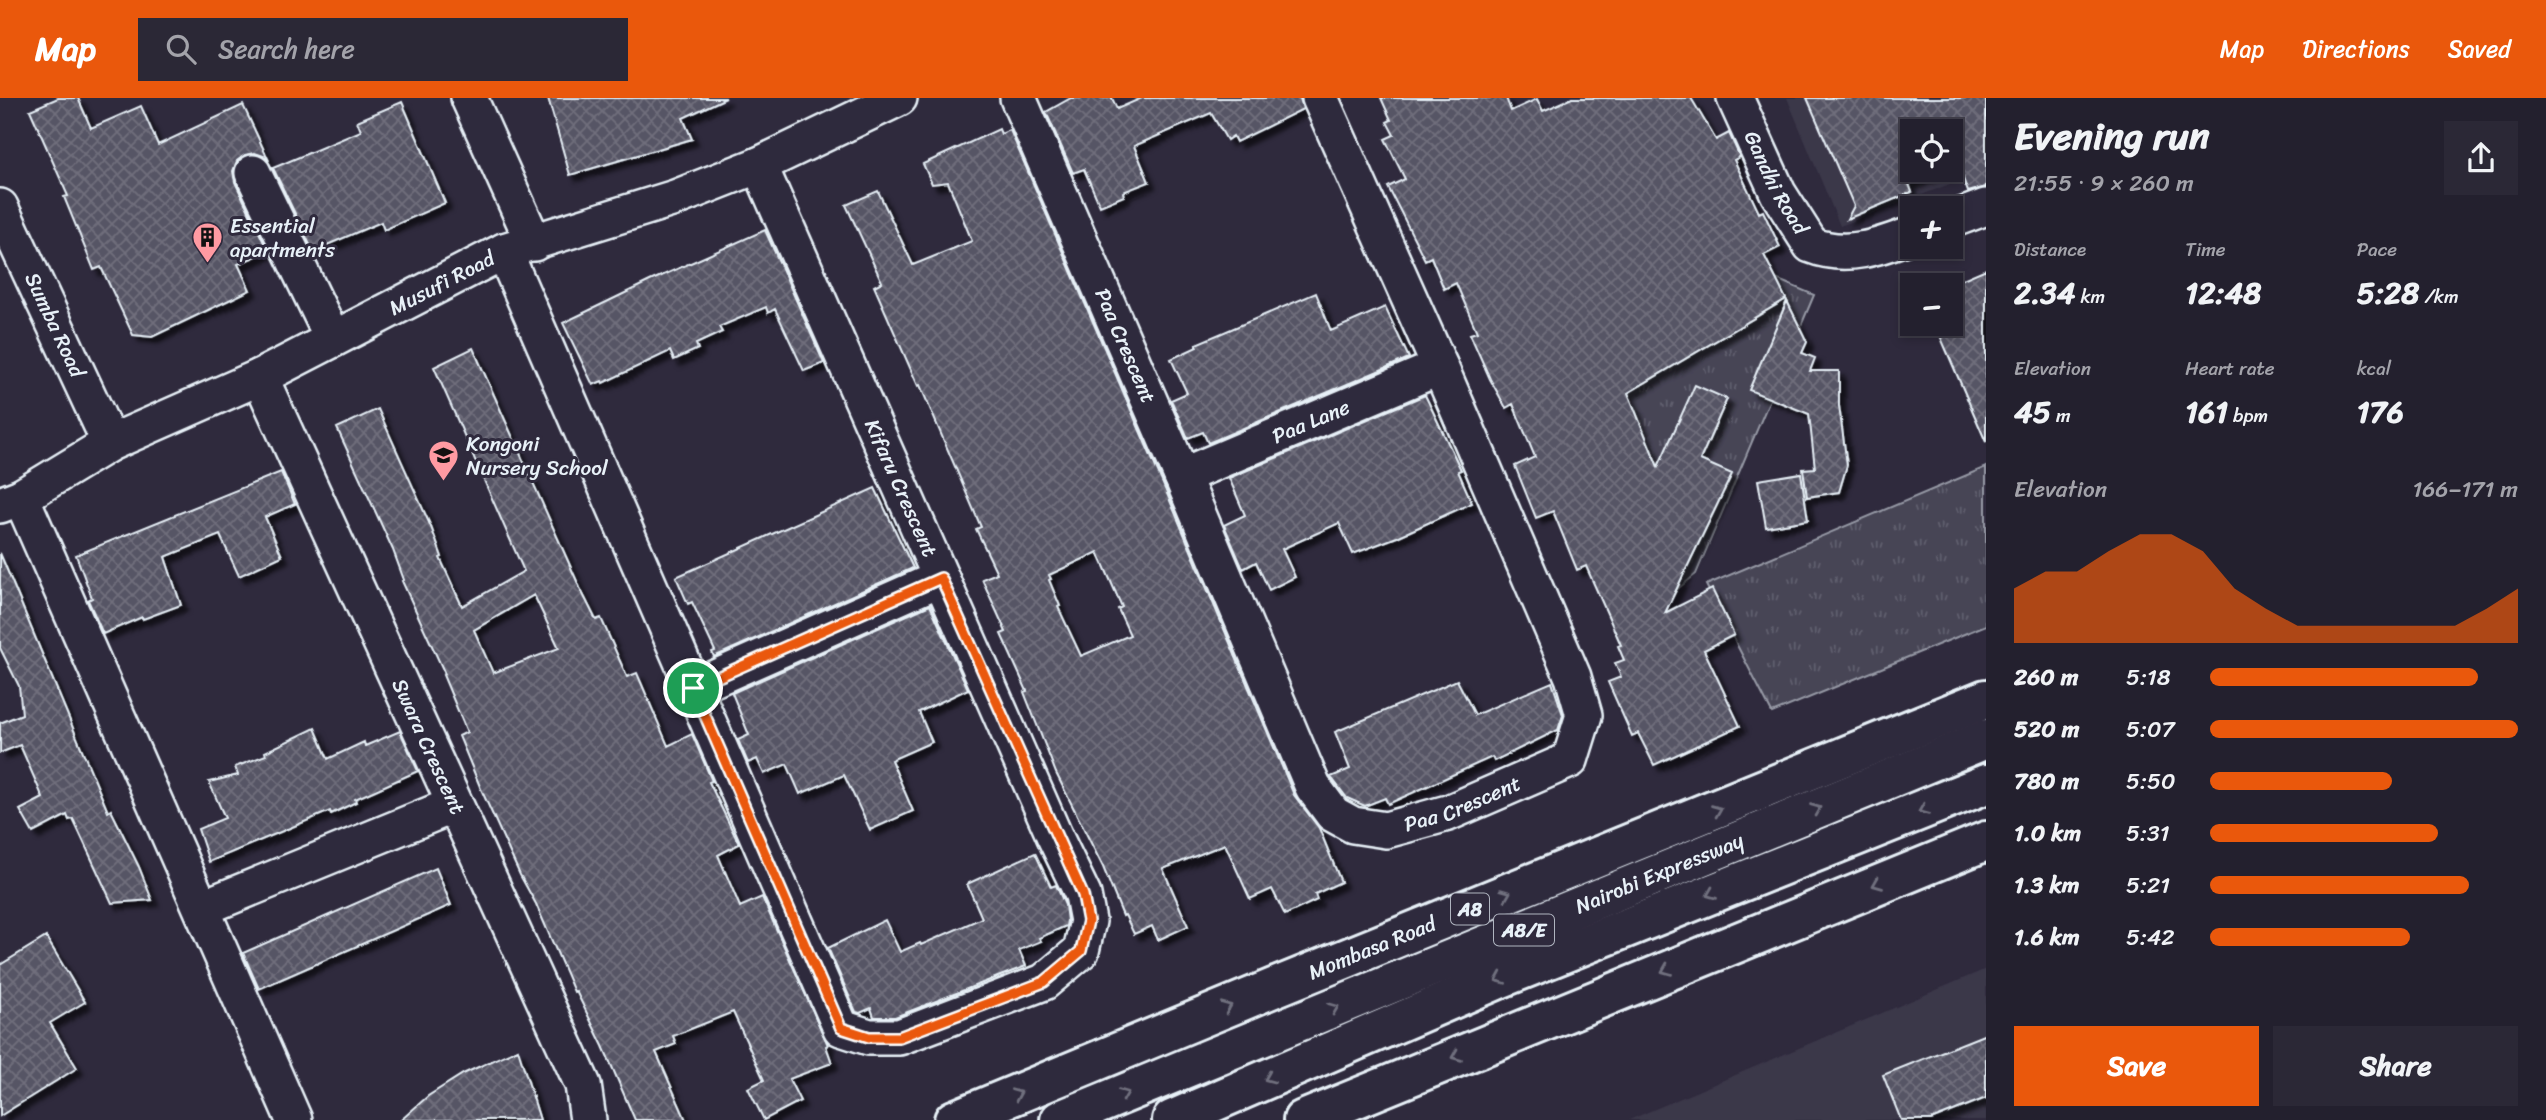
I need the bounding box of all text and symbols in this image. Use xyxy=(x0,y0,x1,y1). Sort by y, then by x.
search box xyxy=(138,18,628,81)
text: Map xyxy=(35,20,96,78)
text: Search here xyxy=(218,26,355,72)
text: Map xyxy=(2220,28,2264,70)
text: Directions xyxy=(2302,28,2410,70)
text: Saved xyxy=(2448,28,2511,70)
icon: search xyxy=(162,30,200,68)
text: Evening run xyxy=(2014,103,2210,170)
map controls xyxy=(1900,119,1963,336)
button: locate xyxy=(1900,119,1963,182)
button: share xyxy=(2444,121,2518,195)
street label: Gandhi Road xyxy=(1733,124,1820,244)
text: 21:55 · 9 × 260 m xyxy=(2014,163,2194,204)
button: + xyxy=(1900,196,1963,259)
place label: Essential apartments xyxy=(230,207,335,269)
building icon: Essential apartments xyxy=(190,221,224,265)
text: Distance xyxy=(2014,233,2086,266)
text: Time xyxy=(2185,233,2226,266)
text: Pace xyxy=(2357,233,2397,266)
street label: Musufi Road xyxy=(382,239,503,326)
street label: Sumba Road xyxy=(14,266,97,386)
text: 2.34 xyxy=(2014,266,2076,320)
text: 12:48 xyxy=(2185,266,2261,320)
text: 5:28 xyxy=(2357,266,2419,320)
button: − xyxy=(1900,273,1963,336)
text: km xyxy=(2076,280,2105,313)
text: /km xyxy=(2419,280,2459,313)
street label: Paa Crescent xyxy=(1084,282,1167,410)
text: Elevation xyxy=(2014,352,2091,385)
text: Heart rate xyxy=(2185,352,2275,385)
text: kcal xyxy=(2357,352,2391,385)
text: 45 xyxy=(2014,385,2051,439)
text: 161 xyxy=(2185,385,2228,439)
text: 176 xyxy=(2357,385,2404,439)
street label: Paa Lane xyxy=(1266,388,1356,455)
text: m xyxy=(2051,399,2071,432)
text: bpm xyxy=(2228,399,2268,432)
street label: Kifaru Crescent xyxy=(854,413,948,563)
place label: Kongoni Nursery School xyxy=(466,425,609,487)
school or university icon: Kongoni Nursery School xyxy=(426,439,460,483)
text: Elevation xyxy=(2014,469,2107,510)
text: 166–171 m xyxy=(2412,469,2518,510)
text: 260 m xyxy=(2014,657,2079,698)
text: 5:18 xyxy=(2126,657,2171,698)
pin xyxy=(663,658,723,718)
icon: arrive xyxy=(674,669,712,707)
street label: Swara Crescent xyxy=(381,672,476,821)
text: 520 m xyxy=(2014,709,2080,750)
text: 5:07 xyxy=(2126,709,2175,750)
text: 780 m xyxy=(2014,761,2079,802)
text: 5:50 xyxy=(2126,761,2176,802)
street label: Paa Crescent xyxy=(1400,765,1527,843)
one-way arrow xyxy=(1917,801,1929,815)
one-way arrow xyxy=(1809,803,1822,817)
one-way arrow xyxy=(1711,804,1723,818)
text: 1.0 km xyxy=(2014,813,2081,854)
text: 5:31 xyxy=(2126,813,2170,854)
street label: Nairobi Expressway xyxy=(1569,822,1750,925)
text: 1.3 km xyxy=(2014,865,2079,906)
text: 5:21 xyxy=(2126,865,2170,906)
one-way arrow xyxy=(1872,875,1884,889)
one-way arrow xyxy=(1706,886,1718,900)
one-way arrow xyxy=(1500,889,1512,903)
road number: A8 xyxy=(1451,894,1489,924)
street label: Mombasa Road xyxy=(1302,904,1444,991)
road number: A8/E xyxy=(1494,915,1554,946)
text: 1.6 km xyxy=(2014,917,2080,958)
text: 5:42 xyxy=(2126,917,2175,958)
one-way arrow xyxy=(1661,962,1674,976)
one-way arrow xyxy=(1495,970,1507,984)
one-way arrow xyxy=(1220,1001,1232,1015)
one-way arrow xyxy=(1327,1002,1339,1016)
button: Save xyxy=(2014,1026,2259,1106)
button: Share xyxy=(2273,1026,2518,1106)
one-way arrow xyxy=(1451,1048,1463,1062)
one-way arrow xyxy=(1263,1070,1276,1084)
one-way arrow xyxy=(1009,1088,1022,1102)
one-way arrow xyxy=(1116,1088,1129,1102)

